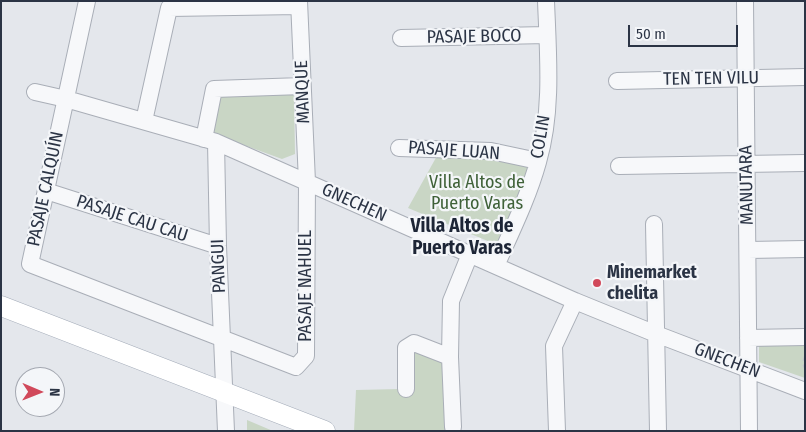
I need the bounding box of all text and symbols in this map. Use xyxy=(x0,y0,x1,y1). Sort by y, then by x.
scale bar xyxy=(631,15,741,47)
street label: PASAJE BOCO xyxy=(426,25,522,49)
text: 50 m xyxy=(636,25,666,43)
street label: MANQUE xyxy=(291,60,315,124)
street label: TEN TEN VILU xyxy=(663,67,759,91)
street label: COLIN xyxy=(527,114,555,160)
street label: PASAJE CALQUÍN xyxy=(23,130,69,248)
street label: PASAJE LUAN xyxy=(407,137,501,165)
street label: MANUTARA xyxy=(736,145,758,225)
park label: Villa Altos de Puerto Varas xyxy=(429,172,525,214)
street label: GNECHEN xyxy=(318,179,390,227)
street label: PASAJE CAU CAU xyxy=(74,191,190,247)
district label: Villa Altos de Puerto Varas xyxy=(411,216,513,260)
street label: PASAJE NAHUEL xyxy=(295,230,317,342)
street label: PANGUI xyxy=(207,238,231,294)
place label: Minemarket chelita xyxy=(607,262,697,304)
marker: Minemarket chelita xyxy=(591,277,603,289)
street label: GNECHEN xyxy=(691,339,763,383)
north arrow xyxy=(15,367,65,417)
text: N xyxy=(46,388,63,397)

